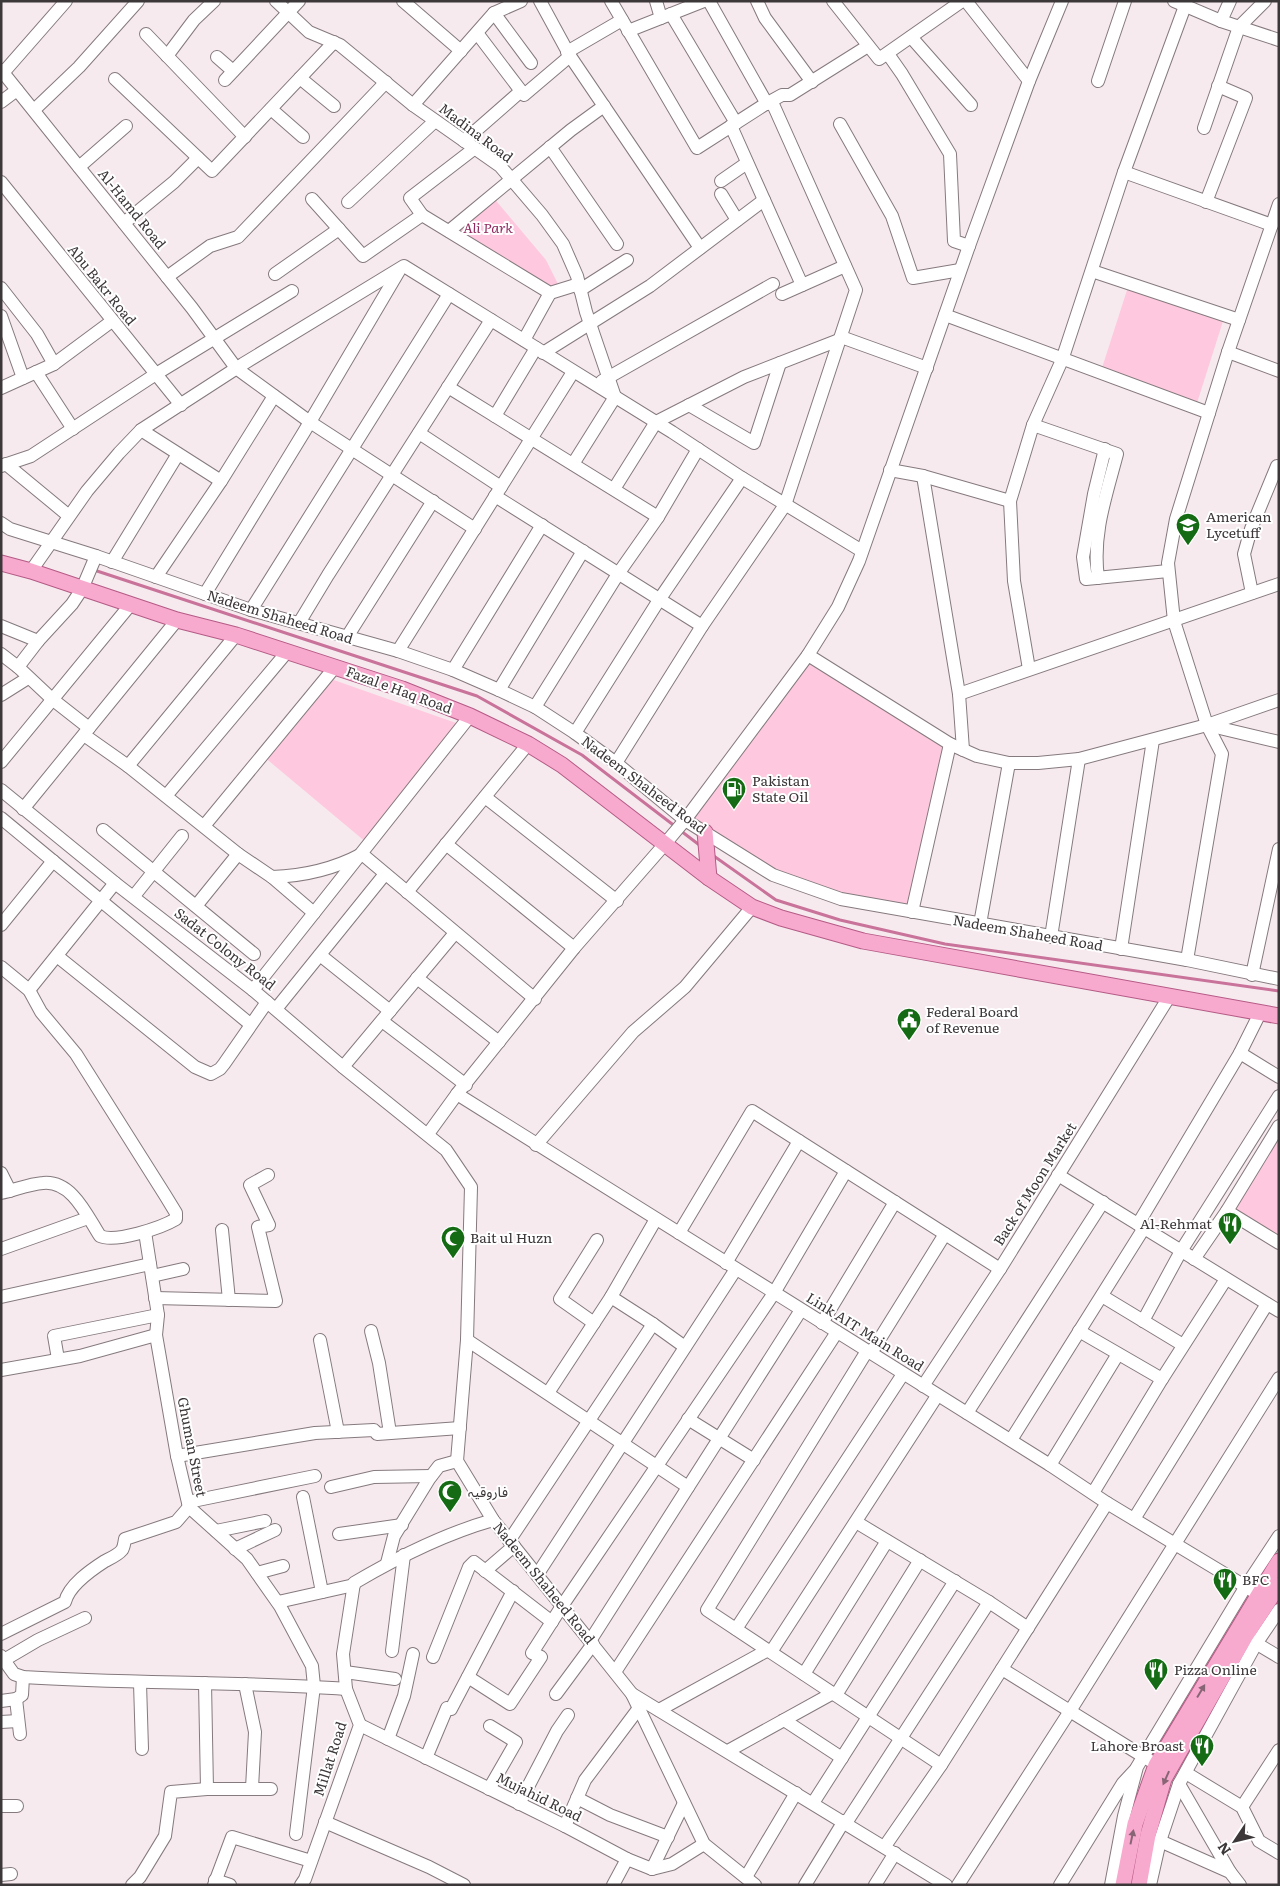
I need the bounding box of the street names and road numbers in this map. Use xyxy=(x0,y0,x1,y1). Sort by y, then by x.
street label: Madina Road xyxy=(435,98,518,167)
street label: Al-Hamd Road xyxy=(94,164,172,253)
street label: Abu Bakr Road xyxy=(64,240,142,329)
street label: Nadeem Shaheed Road xyxy=(205,584,356,648)
street label: Fazal e Haq Road xyxy=(343,661,456,718)
street label: Nadeem Shaheed Road xyxy=(578,731,712,838)
street label: Sadat Colony Road xyxy=(171,902,281,994)
street label: Nadeem Shaheed Road xyxy=(952,909,1105,955)
street label: Back of Moon Market xyxy=(988,1118,1080,1249)
street label: Link AIT Main Road xyxy=(803,1287,929,1376)
street label: Ghuman Street xyxy=(173,1395,213,1499)
street label: Nadeem Shaheed Road xyxy=(489,1517,601,1648)
street label: Millat Road xyxy=(308,1718,351,1799)
street label: Mujahid Road xyxy=(493,1767,586,1826)

